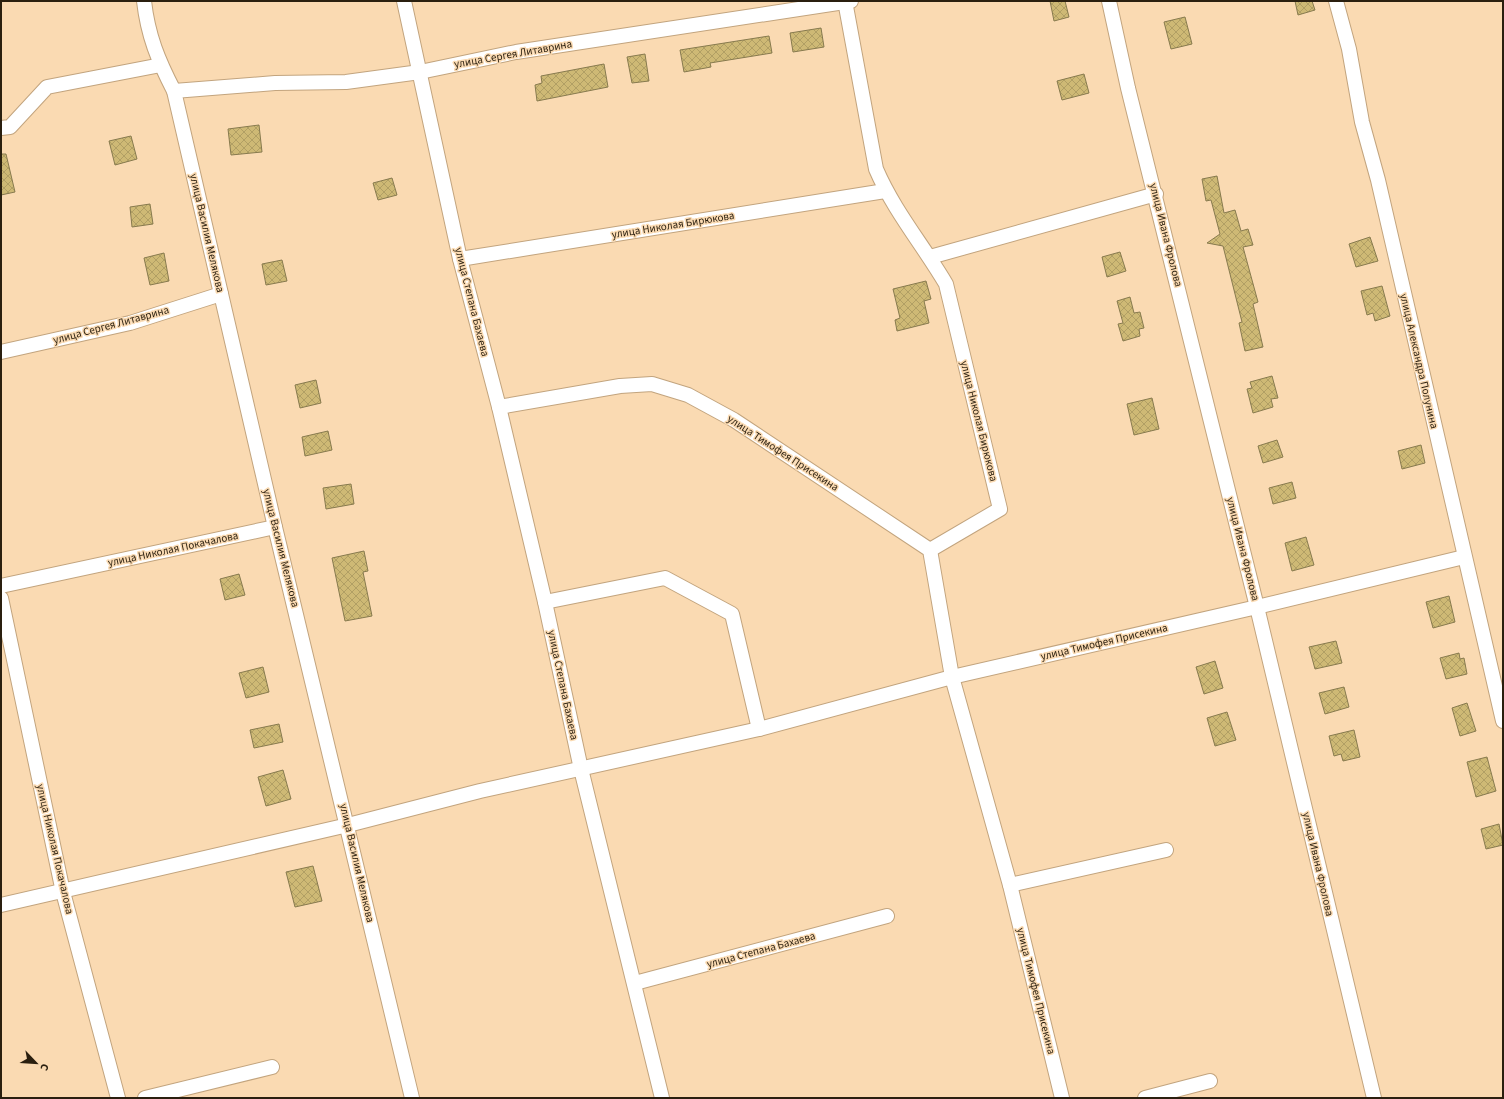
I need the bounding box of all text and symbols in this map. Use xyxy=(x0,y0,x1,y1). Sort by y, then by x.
street label: улица Сергея Литаврина xyxy=(453,36,573,72)
street label: улица Василия Мелякова xyxy=(186,172,228,294)
street label: улица Ивана Фролова xyxy=(1146,182,1186,288)
street label: улица Николая Бирюкова xyxy=(611,208,735,242)
street label: улица Степана Бахаева xyxy=(451,246,493,358)
street label: улица Александра Полунина xyxy=(1396,292,1442,430)
street label: улица Сергея Литаврина xyxy=(51,302,171,348)
street label: улица Николая Бирюкова xyxy=(957,359,1001,483)
street label: улица Тимофея Присекина xyxy=(724,411,842,495)
street label: улица Василия Мелякова xyxy=(259,487,303,609)
street label: улица Ивана Фролова xyxy=(1223,496,1263,602)
street label: улица Николая Покачалова xyxy=(106,528,240,570)
street label: улица Тимофея Присекина xyxy=(1039,620,1169,664)
street label: улица Степана Бахаева xyxy=(544,629,582,741)
street label: улица Николая Покачалова xyxy=(33,783,77,915)
street label: улица Василия Мелякова xyxy=(336,802,378,924)
street label: улица Ивана Фролова xyxy=(1299,810,1337,918)
street label: улица Тимофея Присекина xyxy=(1013,926,1059,1056)
street label: улица Степана Бахаева xyxy=(705,928,817,972)
north arrow xyxy=(16,1043,56,1083)
text: С xyxy=(36,1061,53,1074)

